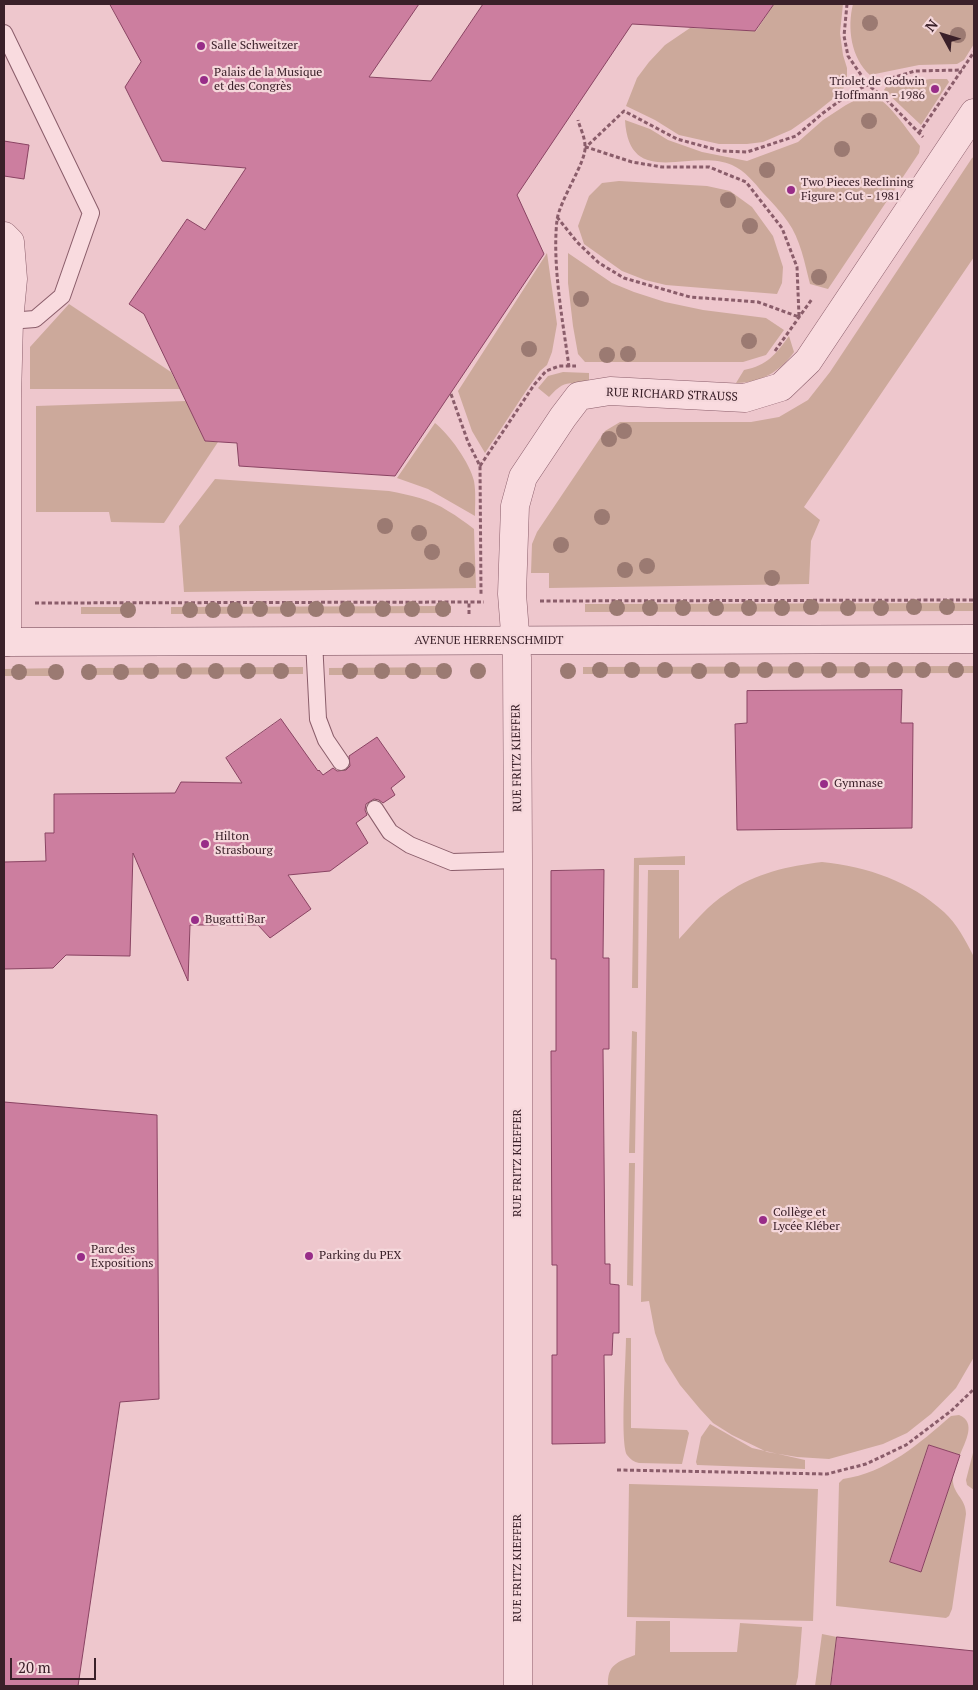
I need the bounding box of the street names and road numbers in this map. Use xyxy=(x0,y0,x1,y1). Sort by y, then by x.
street label: RUE RICHARD STRAUSS xyxy=(606,386,738,404)
street label: AVENUE HERRENSCHMIDT xyxy=(415,634,563,648)
street label: RUE FRITZ KIEFFER xyxy=(509,704,525,812)
street label: RUE FRITZ KIEFFER xyxy=(511,1109,525,1217)
street label: RUE FRITZ KIEFFER xyxy=(511,1514,525,1622)

